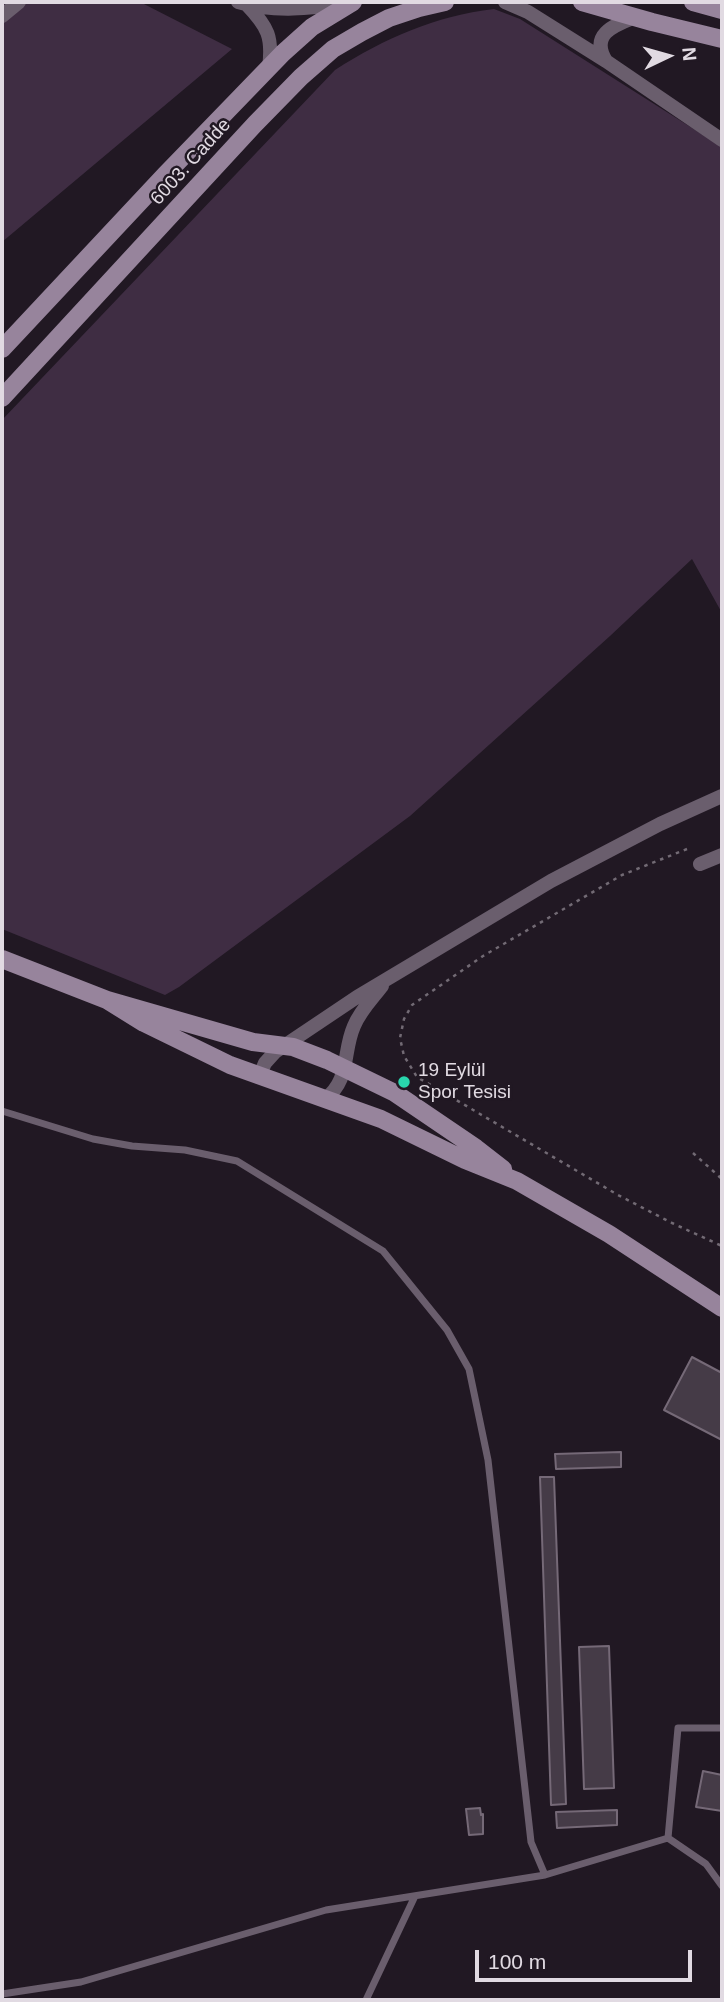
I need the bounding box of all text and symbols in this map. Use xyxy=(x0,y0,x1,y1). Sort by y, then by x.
north arrow xyxy=(633,21,703,91)
text: N xyxy=(678,46,700,62)
street label: 6003. Cadde xyxy=(146,114,236,210)
place label: 19 Eylül Spor Tesisi xyxy=(418,1060,511,1104)
marker: 19 Eylül Spor Tesisi xyxy=(396,1074,412,1090)
scale bar xyxy=(479,1936,696,1980)
text: 100 m xyxy=(488,1950,546,1973)

